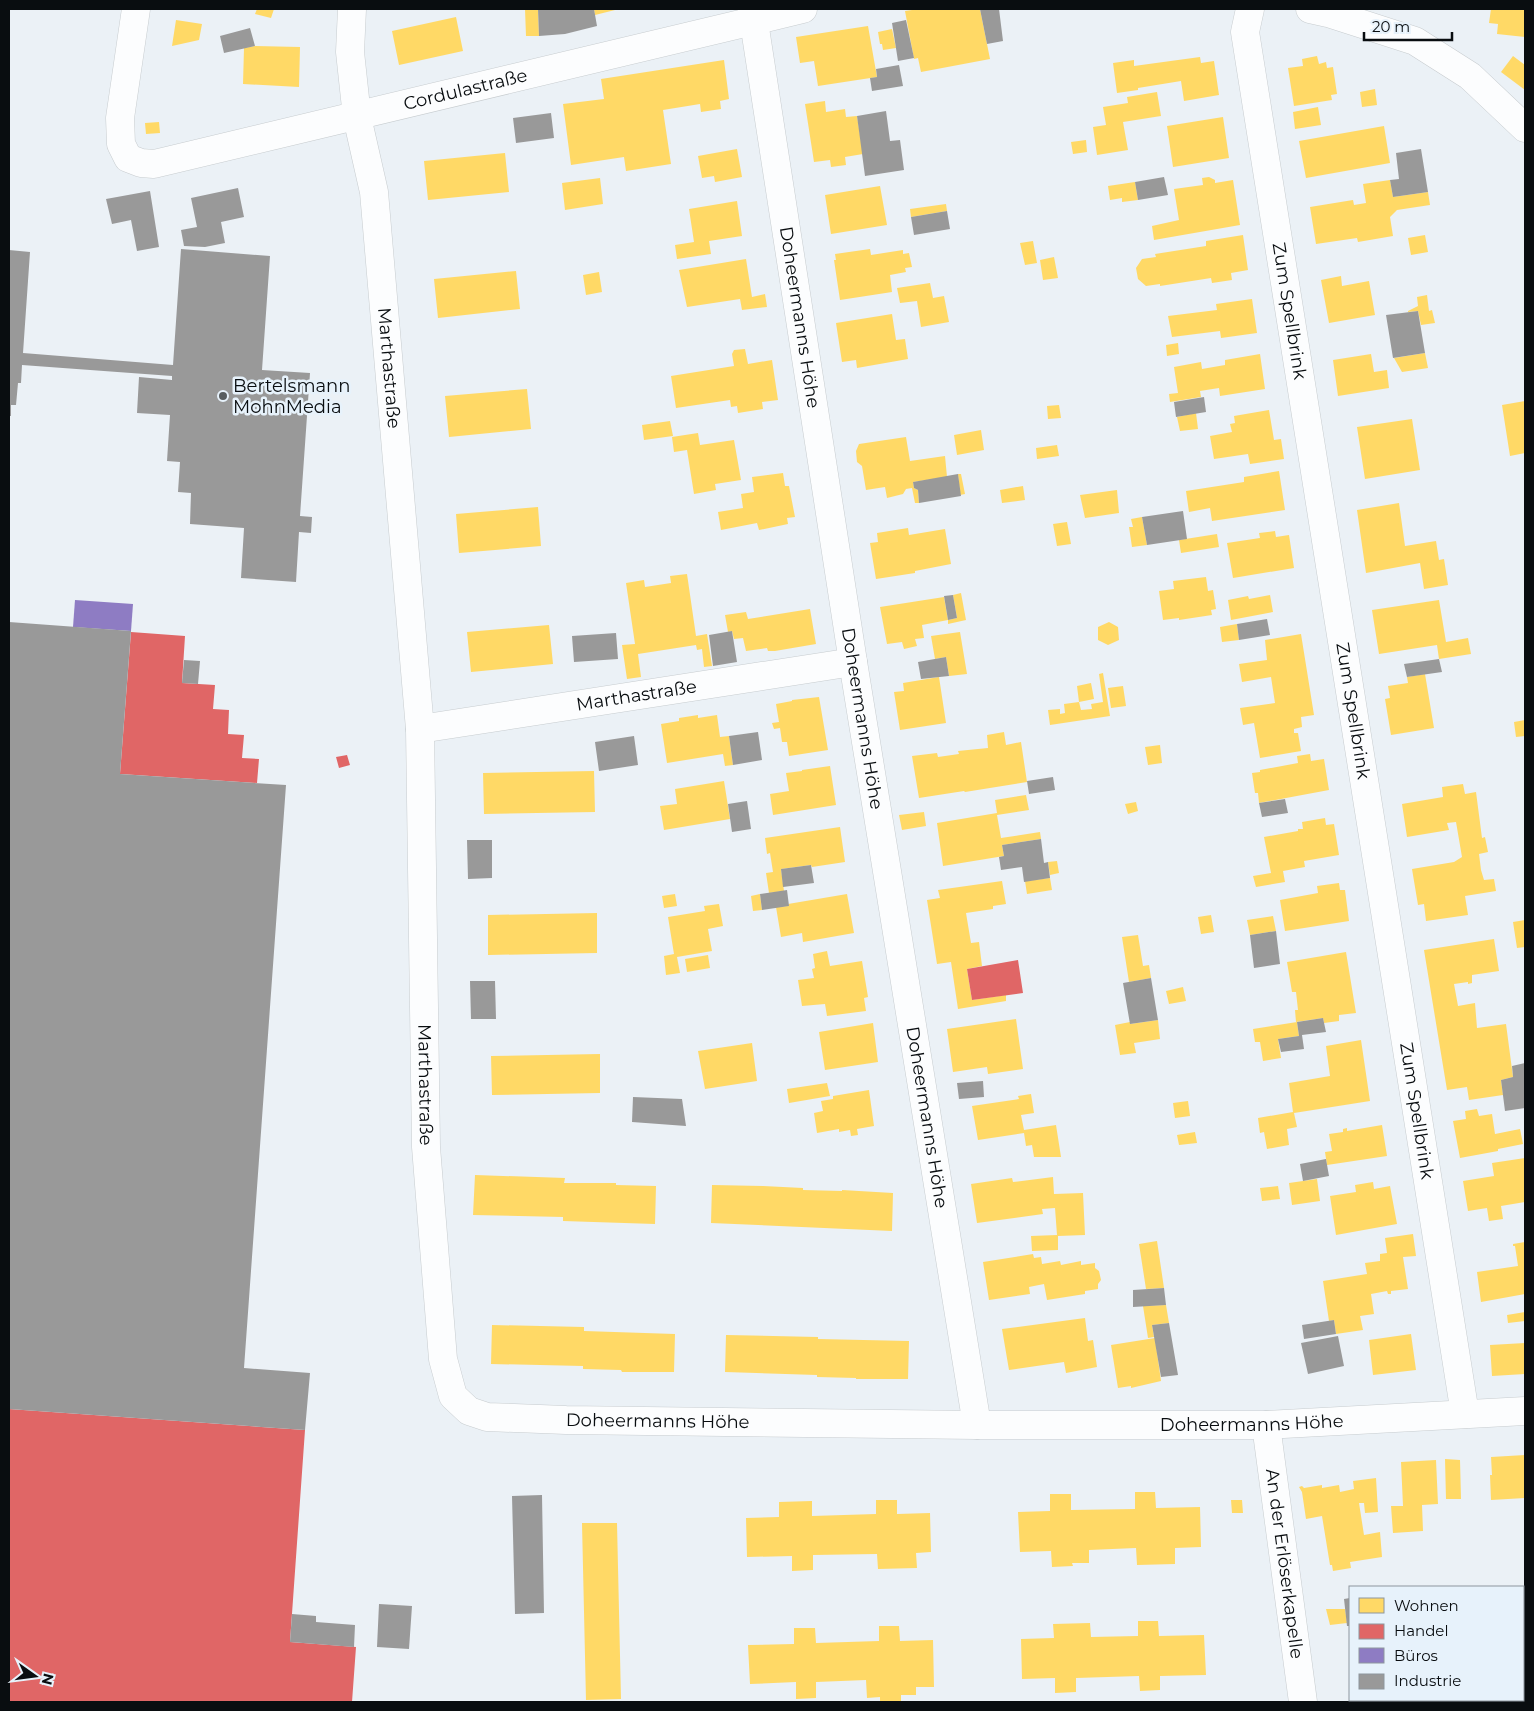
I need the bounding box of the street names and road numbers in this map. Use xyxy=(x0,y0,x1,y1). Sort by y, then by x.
street label: Cordulastraße xyxy=(401,64,530,115)
street label: Doheermanns Höhe xyxy=(775,225,825,410)
street label: Zum Spellbrink xyxy=(1268,241,1311,381)
street label: Marthastraße xyxy=(373,307,405,430)
street label: Doheermanns Höhe xyxy=(837,626,888,811)
street label: Zum Spellbrink xyxy=(1331,641,1375,781)
street label: Marthastraße xyxy=(575,675,698,716)
street label: Marthastraße xyxy=(413,1024,437,1146)
street label: Doheermanns Höhe xyxy=(901,1025,953,1210)
street label: Zum Spellbrink xyxy=(1395,1041,1439,1181)
street label: Doheermanns Höhe xyxy=(566,1409,750,1433)
street label: Doheermanns Höhe xyxy=(1160,1410,1344,1436)
street label: An der Erlöserkapelle xyxy=(1261,1467,1308,1660)

